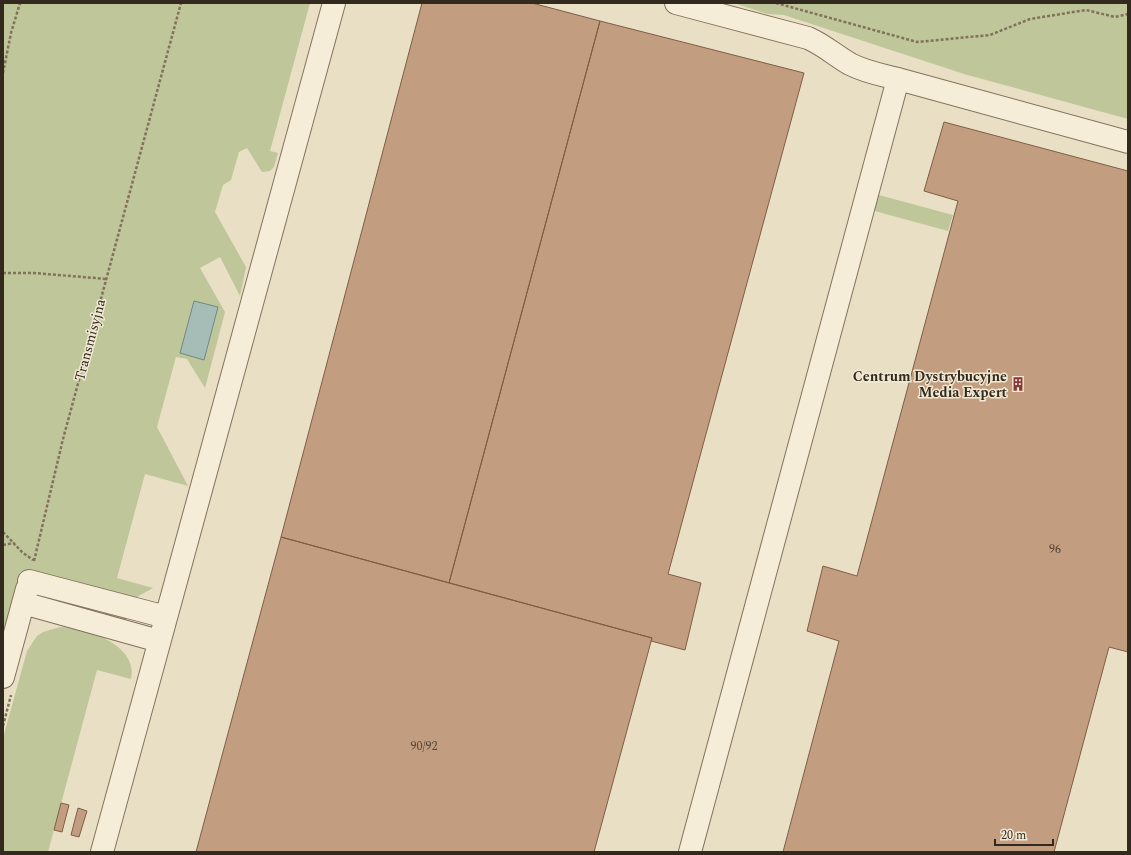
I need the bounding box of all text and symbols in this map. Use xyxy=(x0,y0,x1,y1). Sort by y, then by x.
street label: Transmisyjna xyxy=(69,296,111,383)
place label: Centrum Dystrybucyjne Media Expert xyxy=(853,366,1008,403)
building icon: Centrum Dystrybucyjne Media Expert xyxy=(1010,376,1026,392)
house number: 96 xyxy=(1049,540,1061,559)
house number: 90/92 xyxy=(410,737,438,756)
scale bar xyxy=(995,821,1053,847)
text: 20 m xyxy=(1001,826,1026,845)

